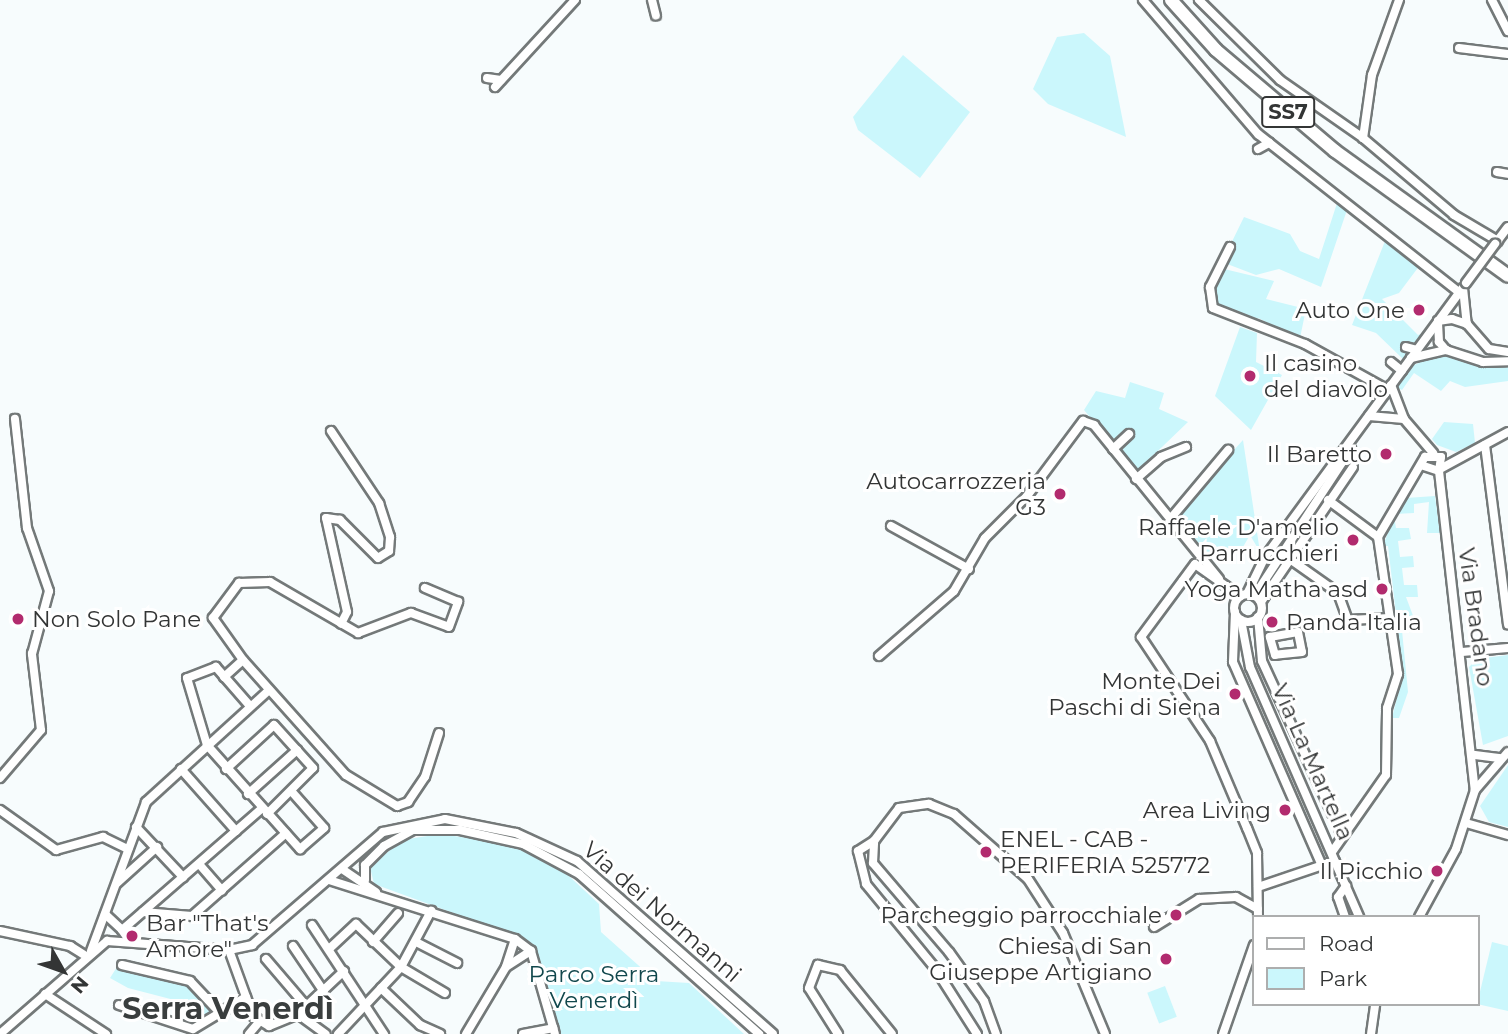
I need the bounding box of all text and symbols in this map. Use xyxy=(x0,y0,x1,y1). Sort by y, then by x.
road number: SS7 xyxy=(1260,94,1316,130)
place label: Auto One xyxy=(1295,296,1405,324)
marker: Auto One xyxy=(1411,302,1427,318)
place label: Il casino del diavolo xyxy=(1264,349,1388,403)
marker: Il casino del diavolo xyxy=(1242,368,1258,384)
place label: Il Baretto xyxy=(1267,440,1372,468)
marker: Il Baretto xyxy=(1378,446,1394,462)
place label: Autocarrozzeria G3 xyxy=(866,467,1046,521)
marker: Autocarrozzeria G3 xyxy=(1052,486,1068,502)
place label: Raffaele D'amelio Parrucchieri xyxy=(1138,513,1339,567)
marker: Raffaele D'amelio Parrucchieri xyxy=(1345,532,1361,548)
street label: Via Bradano xyxy=(1453,546,1499,688)
place label: Yoga Matha asd xyxy=(1185,575,1368,603)
marker: Yoga Matha asd xyxy=(1374,581,1390,597)
place label: Non Solo Pane xyxy=(32,605,201,633)
place label: Panda Italia xyxy=(1286,608,1422,636)
marker: Non Solo Pane xyxy=(10,611,26,627)
marker: Panda Italia xyxy=(1264,614,1280,630)
place label: Monte Dei Paschi di Siena xyxy=(1048,667,1221,721)
street label: Via La Martella xyxy=(1266,679,1360,845)
marker: Monte Dei Paschi di Siena xyxy=(1227,686,1243,702)
place label: Area Living xyxy=(1143,796,1271,824)
marker: Area Living xyxy=(1277,802,1293,818)
place label: ENEL - CAB - PERIFERIA 525772 xyxy=(1000,825,1210,879)
street label: Via dei Normanni xyxy=(577,836,747,988)
marker: ENEL - CAB - PERIFERIA 525772 xyxy=(978,844,994,860)
place label: Il Picchio xyxy=(1319,857,1423,885)
marker: Il Picchio xyxy=(1429,863,1445,879)
place label: Parcheggio parrocchiale xyxy=(881,901,1162,929)
marker: Parcheggio parrocchiale xyxy=(1168,907,1184,923)
place label: Bar "That's Amore" xyxy=(146,909,268,963)
legend xyxy=(1252,915,1480,1006)
marker: Bar "That's Amore" xyxy=(124,928,140,944)
text: Road xyxy=(1319,931,1374,956)
place label: Chiesa di San Giuseppe Artigiano xyxy=(929,932,1152,986)
north arrow xyxy=(28,936,98,1006)
marker: Chiesa di San Giuseppe Artigiano xyxy=(1158,951,1174,967)
park label: Parco Serra Venerdì xyxy=(529,960,659,1014)
text: Park xyxy=(1319,966,1367,991)
text: N xyxy=(66,972,93,998)
district label: Serra Venerdì xyxy=(122,991,334,1027)

